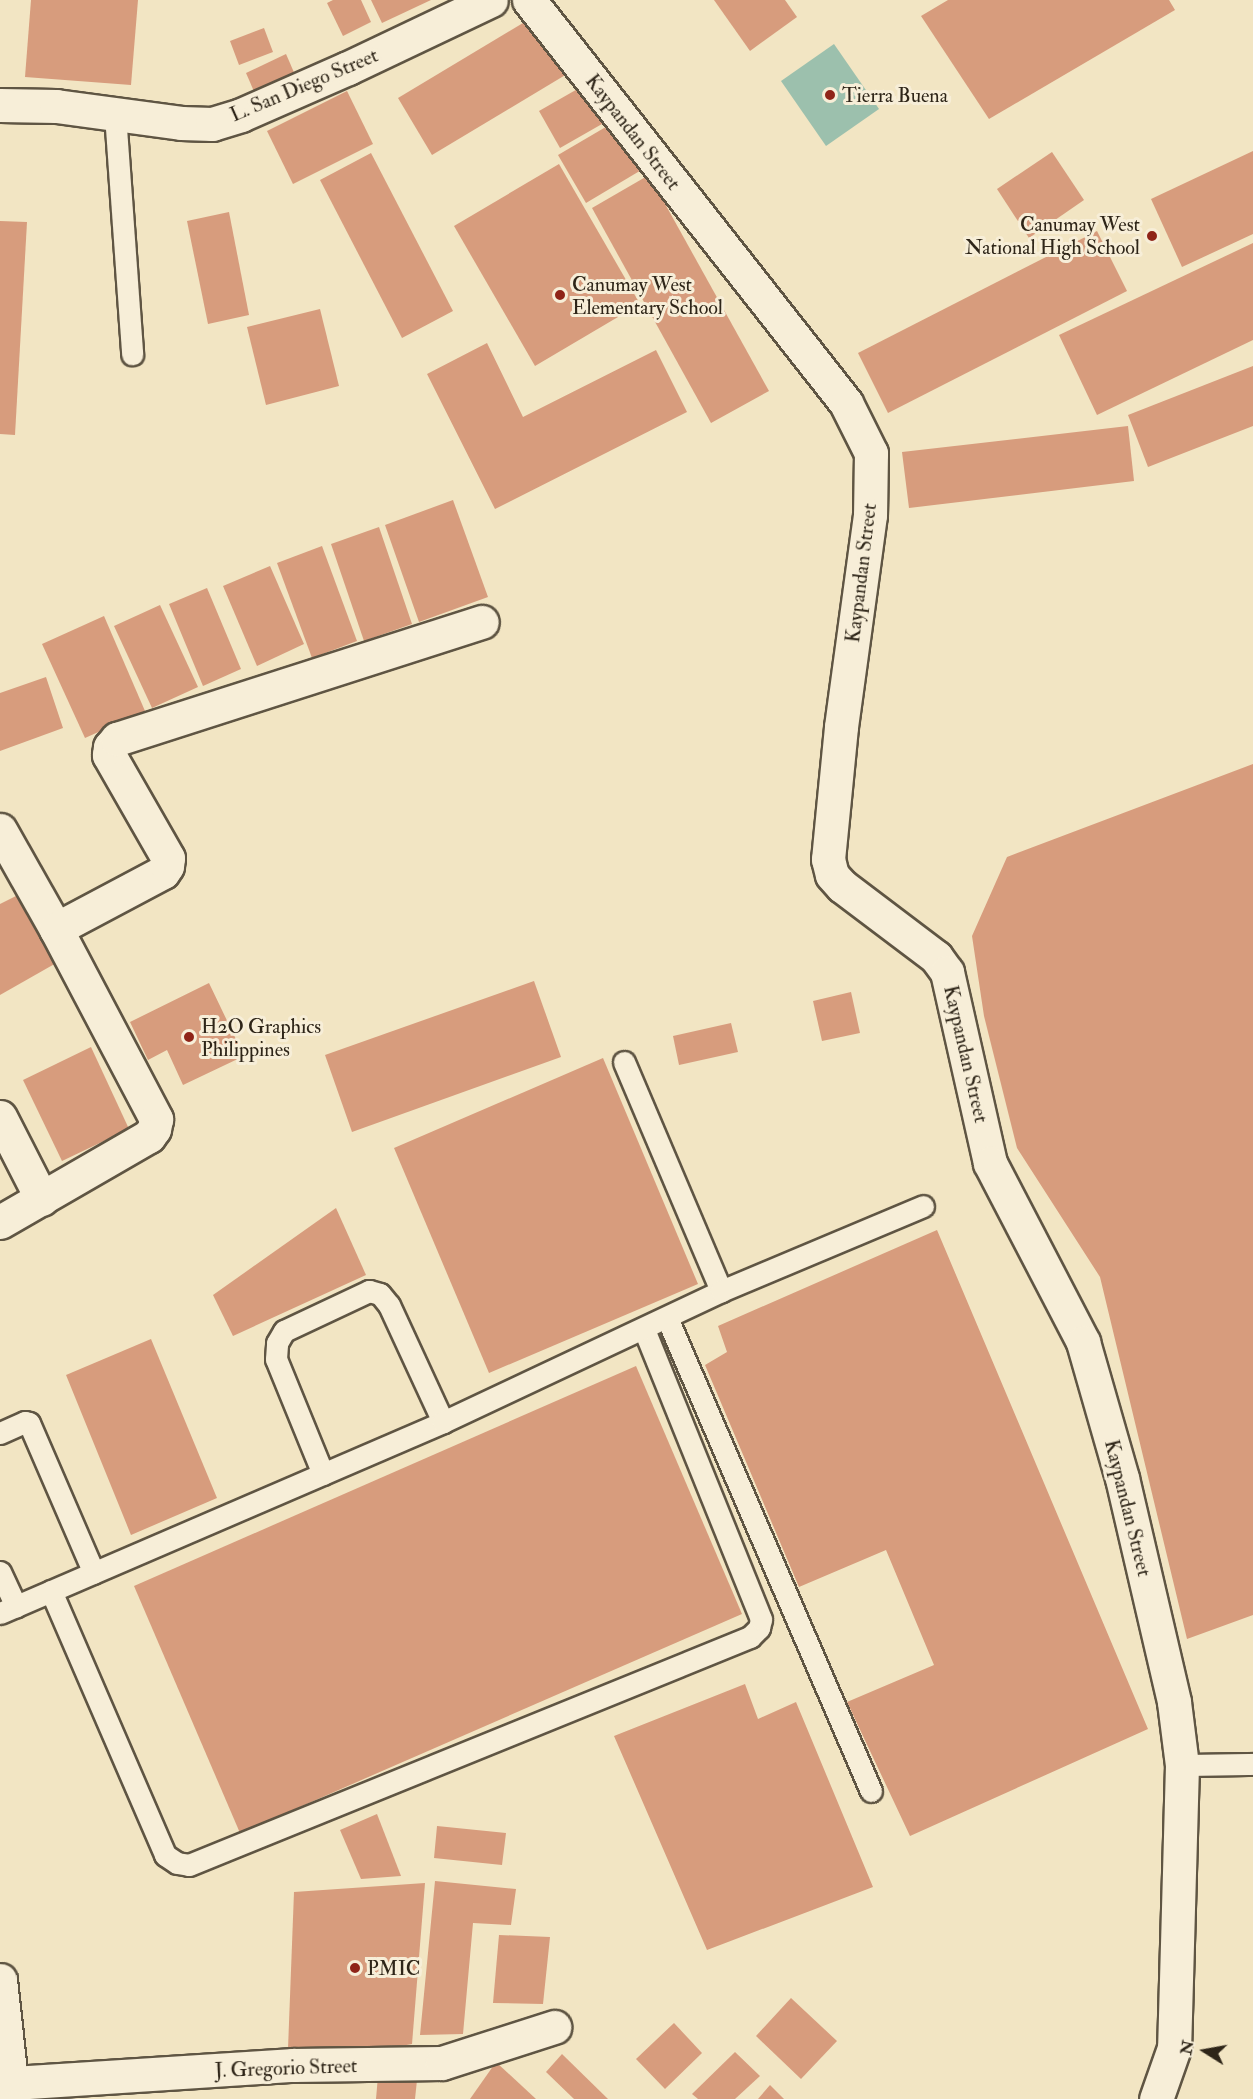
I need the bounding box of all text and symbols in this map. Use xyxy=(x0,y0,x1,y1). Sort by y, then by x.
street label: L. San Diego Street xyxy=(226,43,382,127)
street label: Kaypandan Street xyxy=(580,69,686,195)
place label: Tierra Buena xyxy=(842,83,948,107)
marker: Tierra Buena xyxy=(823,88,837,102)
place label: Canumay West National High School xyxy=(965,213,1140,260)
marker: Canumay West National High School xyxy=(1145,229,1159,243)
place label: Canumay West Elementary School xyxy=(572,272,723,319)
marker: Canumay West Elementary School xyxy=(553,288,567,302)
street label: Kaypandan Street xyxy=(841,502,881,644)
street label: Kaypandan Street xyxy=(939,983,993,1125)
place label: H2O Graphics Philippines xyxy=(201,1014,321,1061)
marker: H2O Graphics Philippines xyxy=(182,1030,196,1044)
street label: Kaypandan Street xyxy=(1099,1437,1157,1579)
place label: PMIC xyxy=(367,1956,421,1980)
marker: PMIC xyxy=(348,1961,362,1975)
north arrow xyxy=(1175,2021,1235,2081)
text: N xyxy=(1176,2039,1199,2057)
street label: J. Gregorio Street xyxy=(214,2054,358,2082)

